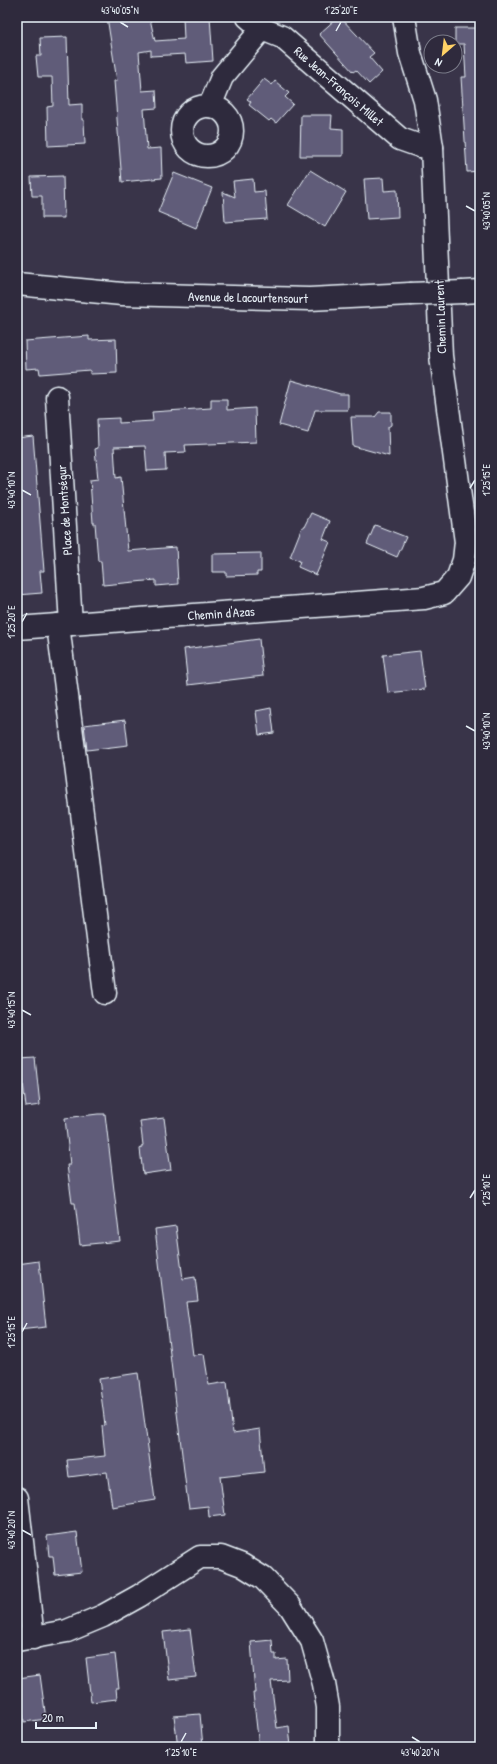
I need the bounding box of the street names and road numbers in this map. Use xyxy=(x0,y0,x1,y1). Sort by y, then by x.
street label: Rue Jean-François Millet xyxy=(290,42,388,130)
street label: Chemin Laurent xyxy=(430,279,450,354)
street label: Avenue de Lacourtensourt xyxy=(188,287,309,307)
street label: Place de Montségur xyxy=(52,464,76,556)
street label: Chemin d'Azas xyxy=(187,602,255,624)

